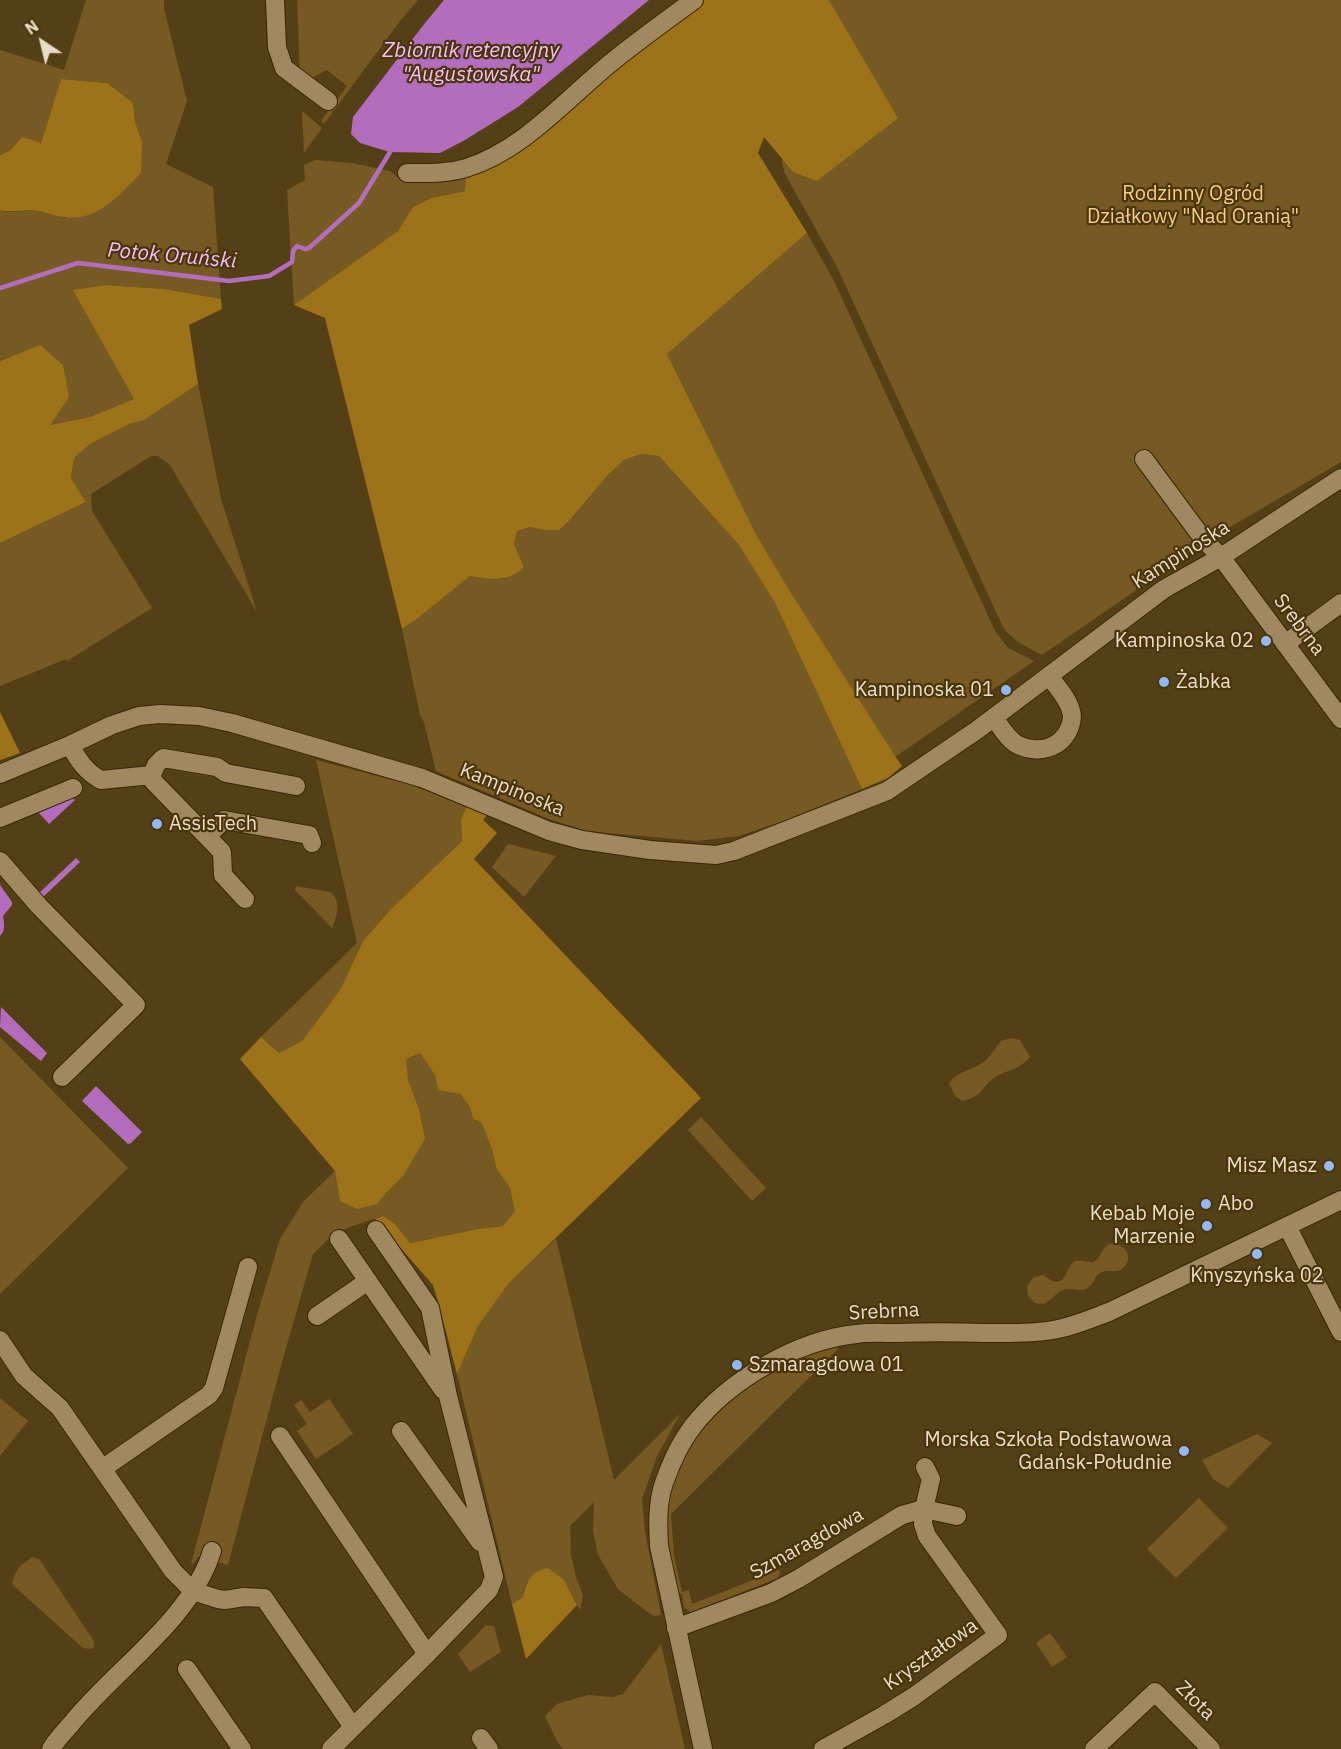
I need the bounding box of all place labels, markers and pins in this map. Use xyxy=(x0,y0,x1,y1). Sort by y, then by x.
place label: Kampinoska 02 xyxy=(1115,629,1254,653)
marker: Kampinoska 02 xyxy=(1259,634,1273,648)
place label: Żabka xyxy=(1176,670,1231,694)
marker: Żabka xyxy=(1157,675,1171,689)
place label: Kampinoska 01 xyxy=(855,678,994,702)
marker: Kampinoska 01 xyxy=(999,683,1013,697)
place label: AssisTech xyxy=(169,812,257,836)
marker: AssisTech xyxy=(150,817,164,831)
place label: Misz Masz xyxy=(1226,1154,1317,1178)
marker: Misz Masz xyxy=(1322,1159,1336,1173)
place label: Abo xyxy=(1218,1192,1254,1216)
marker: Abo xyxy=(1199,1197,1213,1211)
place label: Kebab Moje Marzenie xyxy=(1090,1202,1195,1249)
marker: Kebab Moje Marzenie xyxy=(1200,1219,1214,1233)
marker: Knyszyńska 02 xyxy=(1250,1247,1264,1261)
place label: Knyszyńska 02 xyxy=(1190,1264,1324,1288)
place label: Szmaragdowa 01 xyxy=(749,1353,904,1377)
marker: Szmaragdowa 01 xyxy=(730,1358,744,1372)
place label: Morska Szkoła Podstawowa Gdańsk-Południe xyxy=(924,1428,1172,1475)
marker: Morska Szkoła Podstawowa Gdańsk-Południe xyxy=(1177,1444,1191,1458)

